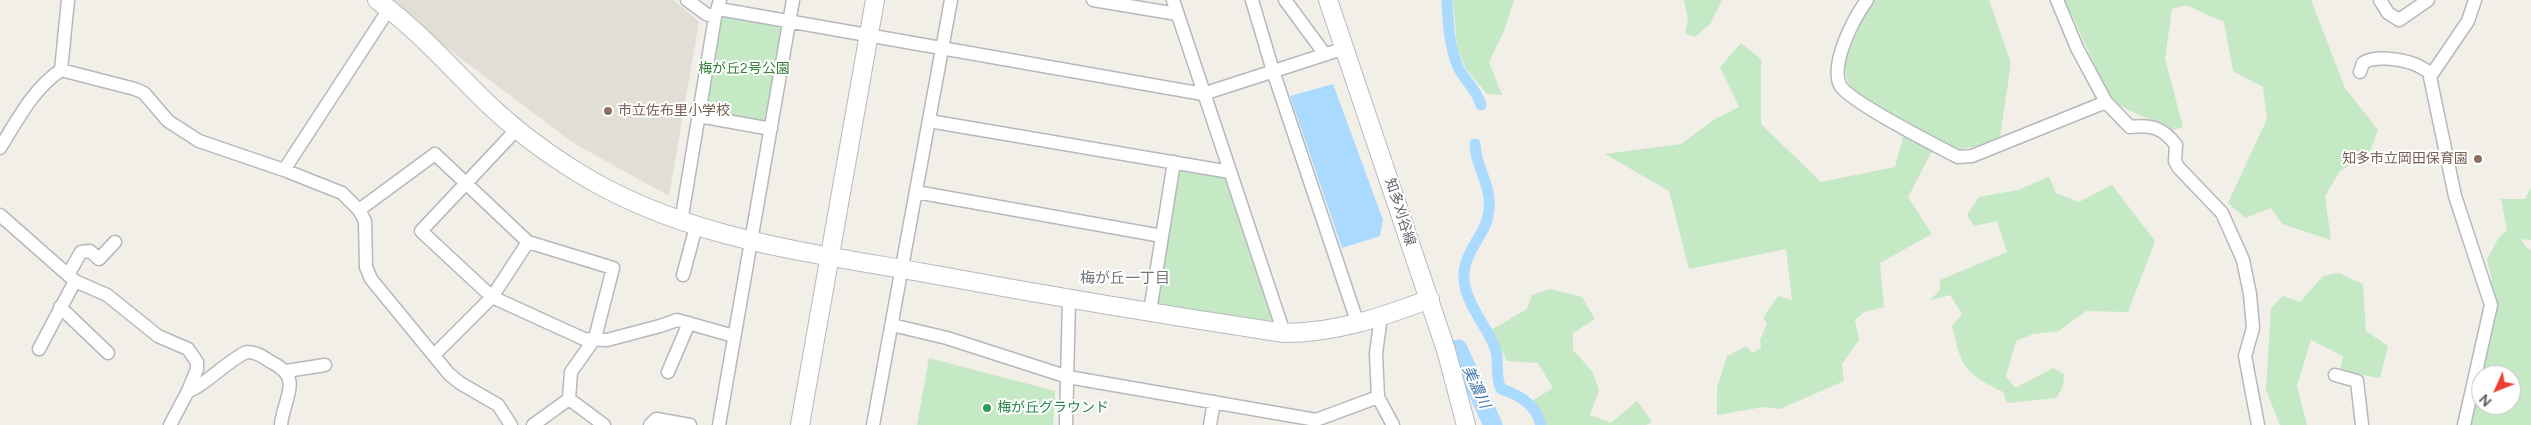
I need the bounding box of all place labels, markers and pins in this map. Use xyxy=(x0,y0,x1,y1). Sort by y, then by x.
place label: 市立佐布里小学校 xyxy=(618,103,730,119)
marker: 市立佐布里小学校 xyxy=(602,105,614,117)
place label: 知多市立岡田保育園 xyxy=(2342,151,2468,167)
marker: 知多市立岡田保育園 xyxy=(2472,153,2484,165)
place label: 梅が丘グラウンド xyxy=(997,400,1109,416)
marker: 梅が丘グラウンド xyxy=(981,402,993,414)

